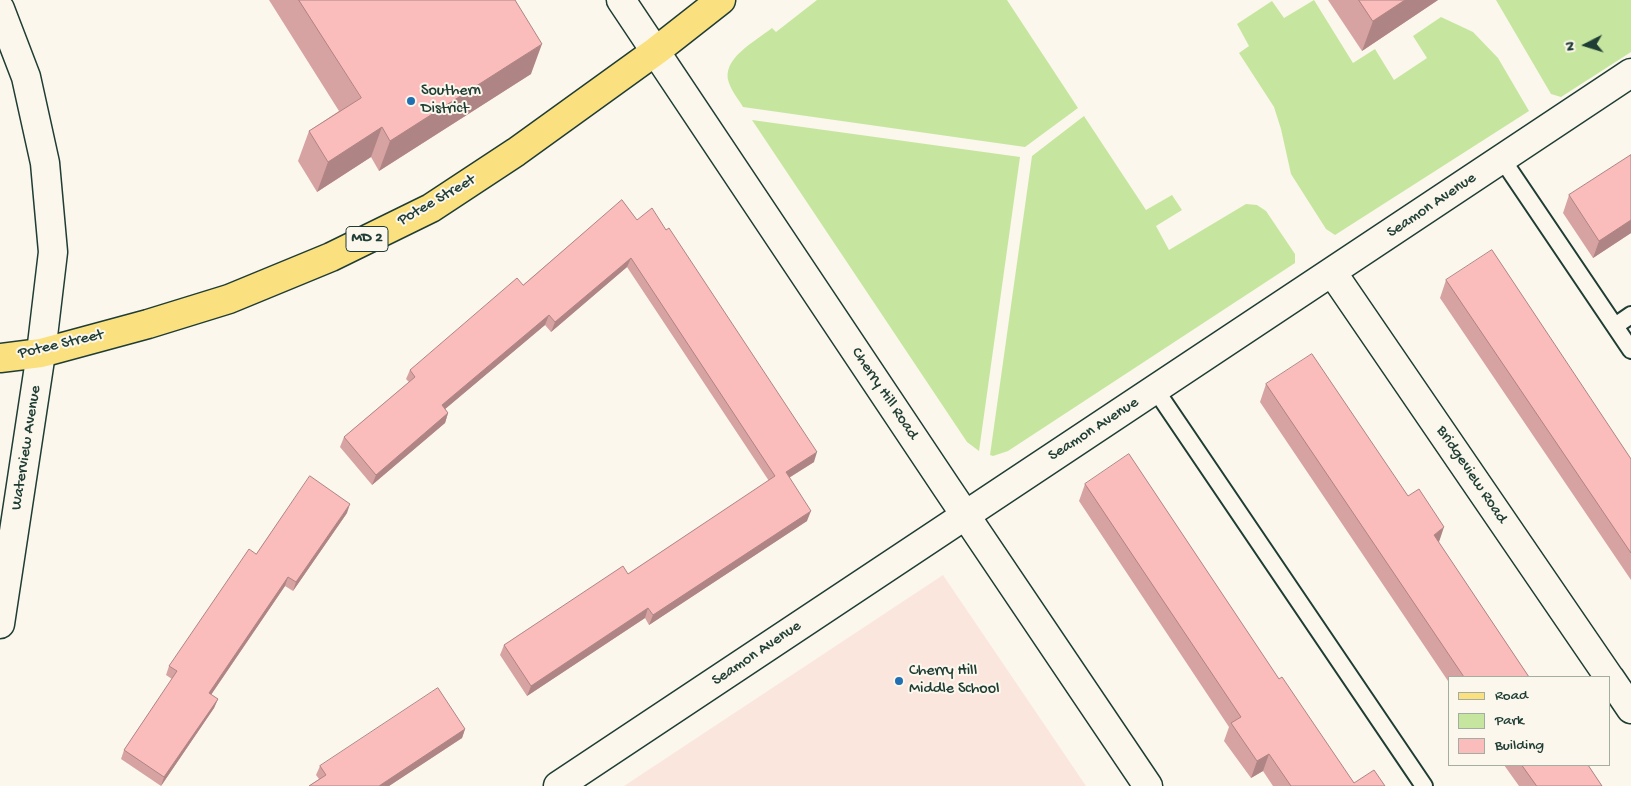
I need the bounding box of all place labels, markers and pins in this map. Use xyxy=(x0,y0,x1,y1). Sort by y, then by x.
place label: Southern District xyxy=(421,82,481,120)
marker: Southern District xyxy=(405,95,417,107)
place label: Cherry Hill Middle School xyxy=(909,662,999,700)
marker: Cherry Hill Middle School xyxy=(893,675,905,687)

